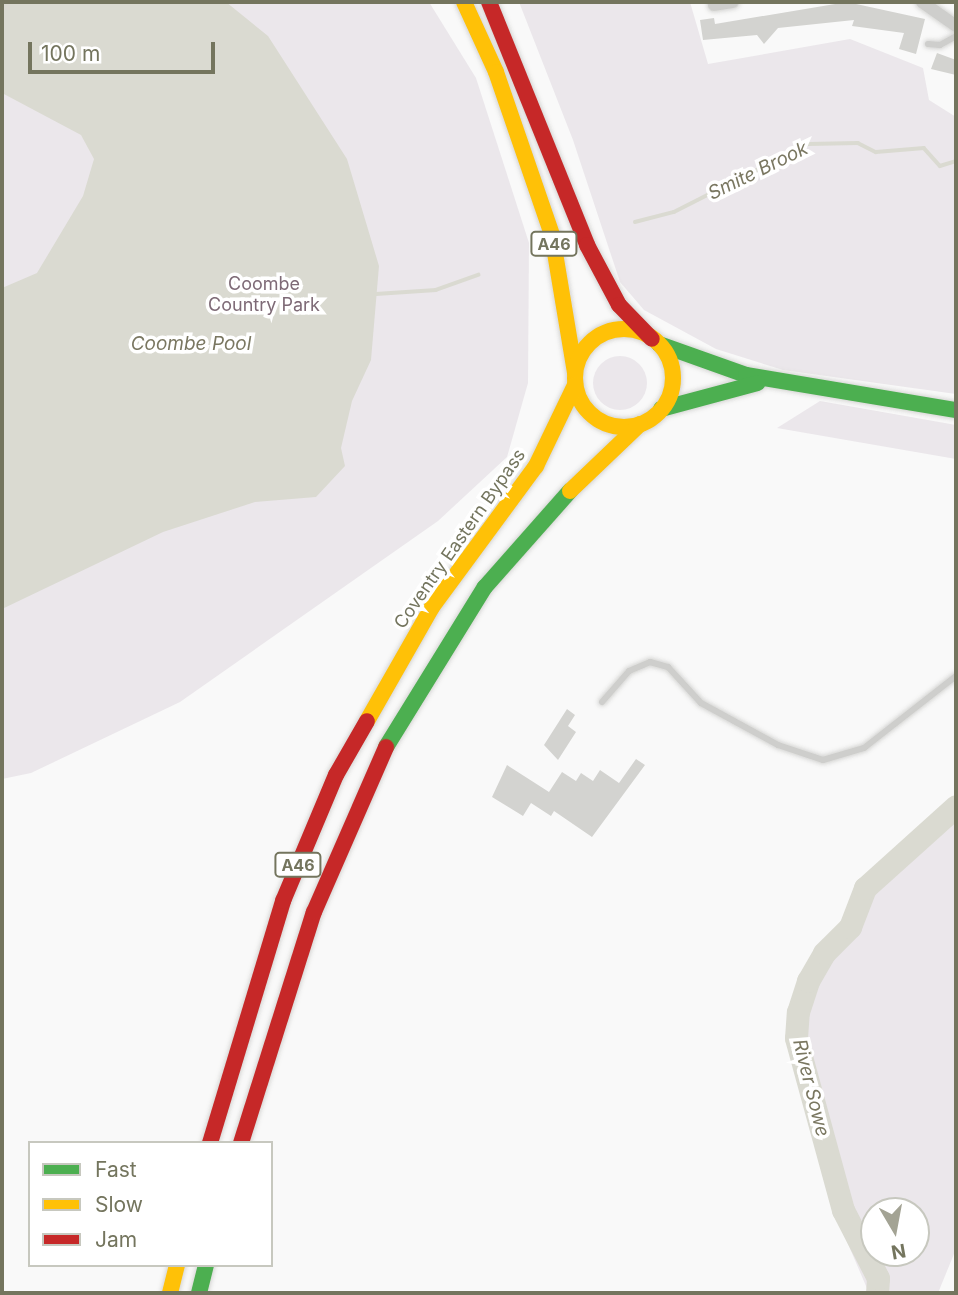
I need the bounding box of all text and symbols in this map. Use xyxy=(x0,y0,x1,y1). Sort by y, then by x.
scale bar xyxy=(32,28,219,72)
text: 100 m xyxy=(41,41,100,66)
water label: Smite Brook xyxy=(704,137,812,205)
road number: A46 xyxy=(530,232,578,256)
park label: Coombe Country Park xyxy=(208,274,320,316)
water label: Coombe Pool xyxy=(131,333,251,355)
street label: Coventry Eastern Bypass xyxy=(390,445,530,633)
road number: A46 xyxy=(274,852,322,878)
water label: River Sowe xyxy=(788,1037,834,1139)
legend xyxy=(28,1141,273,1267)
text: Fast xyxy=(95,1157,137,1182)
text: Slow xyxy=(95,1192,143,1217)
north arrow xyxy=(860,1197,930,1267)
text: Jam xyxy=(95,1227,137,1252)
text: N xyxy=(889,1239,908,1264)

